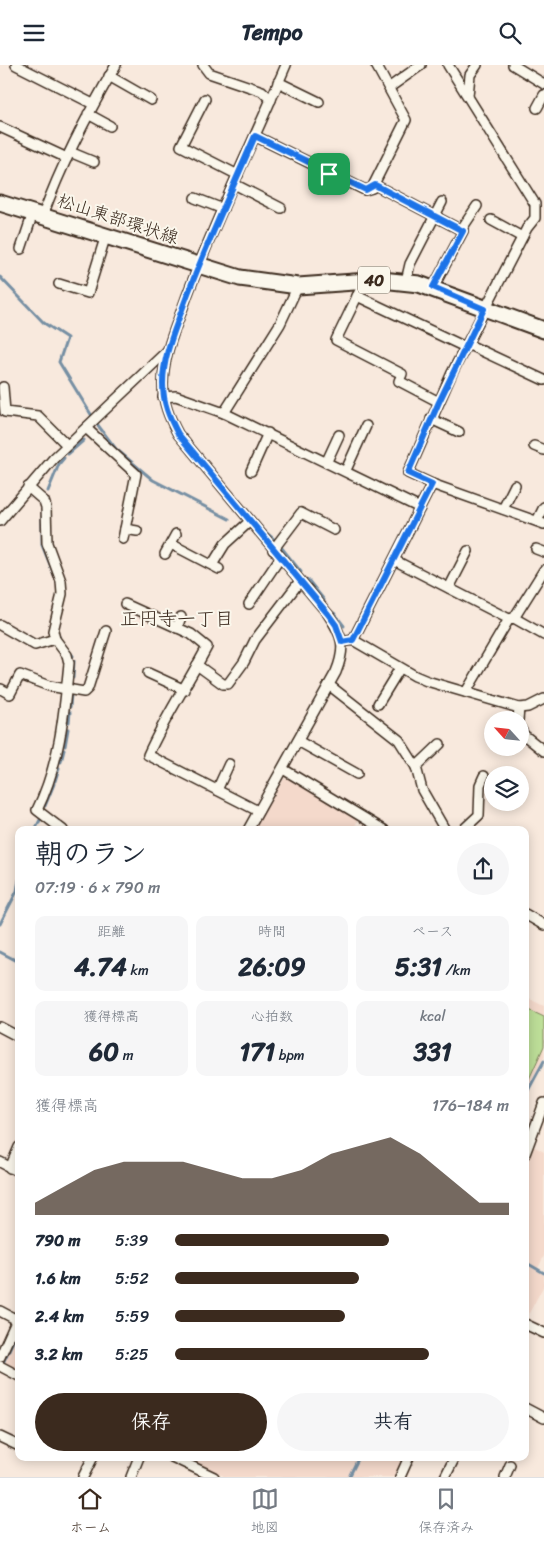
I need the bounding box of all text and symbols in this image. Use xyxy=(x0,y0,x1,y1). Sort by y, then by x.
text: Tempo xyxy=(241,13,303,52)
icon: menu xyxy=(20,19,48,47)
icon: search xyxy=(496,19,524,47)
pin xyxy=(308,153,350,195)
icon: arrive xyxy=(315,160,343,188)
street label: 松山東部環状線 xyxy=(53,184,183,254)
road number: 40 xyxy=(358,267,390,293)
district label: 正円寺一丁目 xyxy=(120,602,234,635)
north arrow xyxy=(484,711,529,756)
map controls xyxy=(484,711,529,811)
button: layers xyxy=(484,766,529,811)
text: 朝のラン xyxy=(35,829,147,878)
button: share xyxy=(457,843,509,895)
text: 07:19 · 6 × 790 m xyxy=(35,873,160,902)
text: 距離 xyxy=(97,919,125,944)
text: 時間 xyxy=(258,919,286,944)
text: ペース xyxy=(412,919,453,944)
text: 4.74 xyxy=(74,944,127,989)
text: 26:09 xyxy=(238,944,306,989)
text: 5:31 xyxy=(395,944,442,989)
text: km xyxy=(127,958,149,983)
text: /km xyxy=(442,958,471,983)
text: 獲得標高 xyxy=(83,1004,139,1029)
text: 心拍数 xyxy=(251,1004,293,1029)
text: kcal xyxy=(420,1004,445,1029)
text: 60 xyxy=(89,1029,119,1074)
text: 171 xyxy=(239,1029,275,1074)
text: 331 xyxy=(414,1029,452,1074)
text: m xyxy=(119,1043,134,1068)
text: bpm xyxy=(275,1043,305,1068)
text: 獲得標高 xyxy=(35,1091,99,1120)
text: 176–184 m xyxy=(432,1091,509,1120)
text: 790 m xyxy=(35,1226,81,1255)
text: 5:39 xyxy=(115,1226,148,1255)
text: 1.6 km xyxy=(35,1264,81,1293)
text: 5:52 xyxy=(115,1264,149,1293)
text: 2.4 km xyxy=(35,1302,84,1331)
text: 5:59 xyxy=(115,1302,149,1331)
text: 3.2 km xyxy=(35,1340,83,1369)
text: 5:25 xyxy=(115,1340,149,1369)
button: 保存 xyxy=(35,1393,267,1451)
button: 共有 xyxy=(277,1393,509,1451)
tab: ホーム xyxy=(70,1485,111,1540)
tab: 地図 xyxy=(251,1485,279,1540)
tab: 保存済み xyxy=(418,1485,474,1540)

